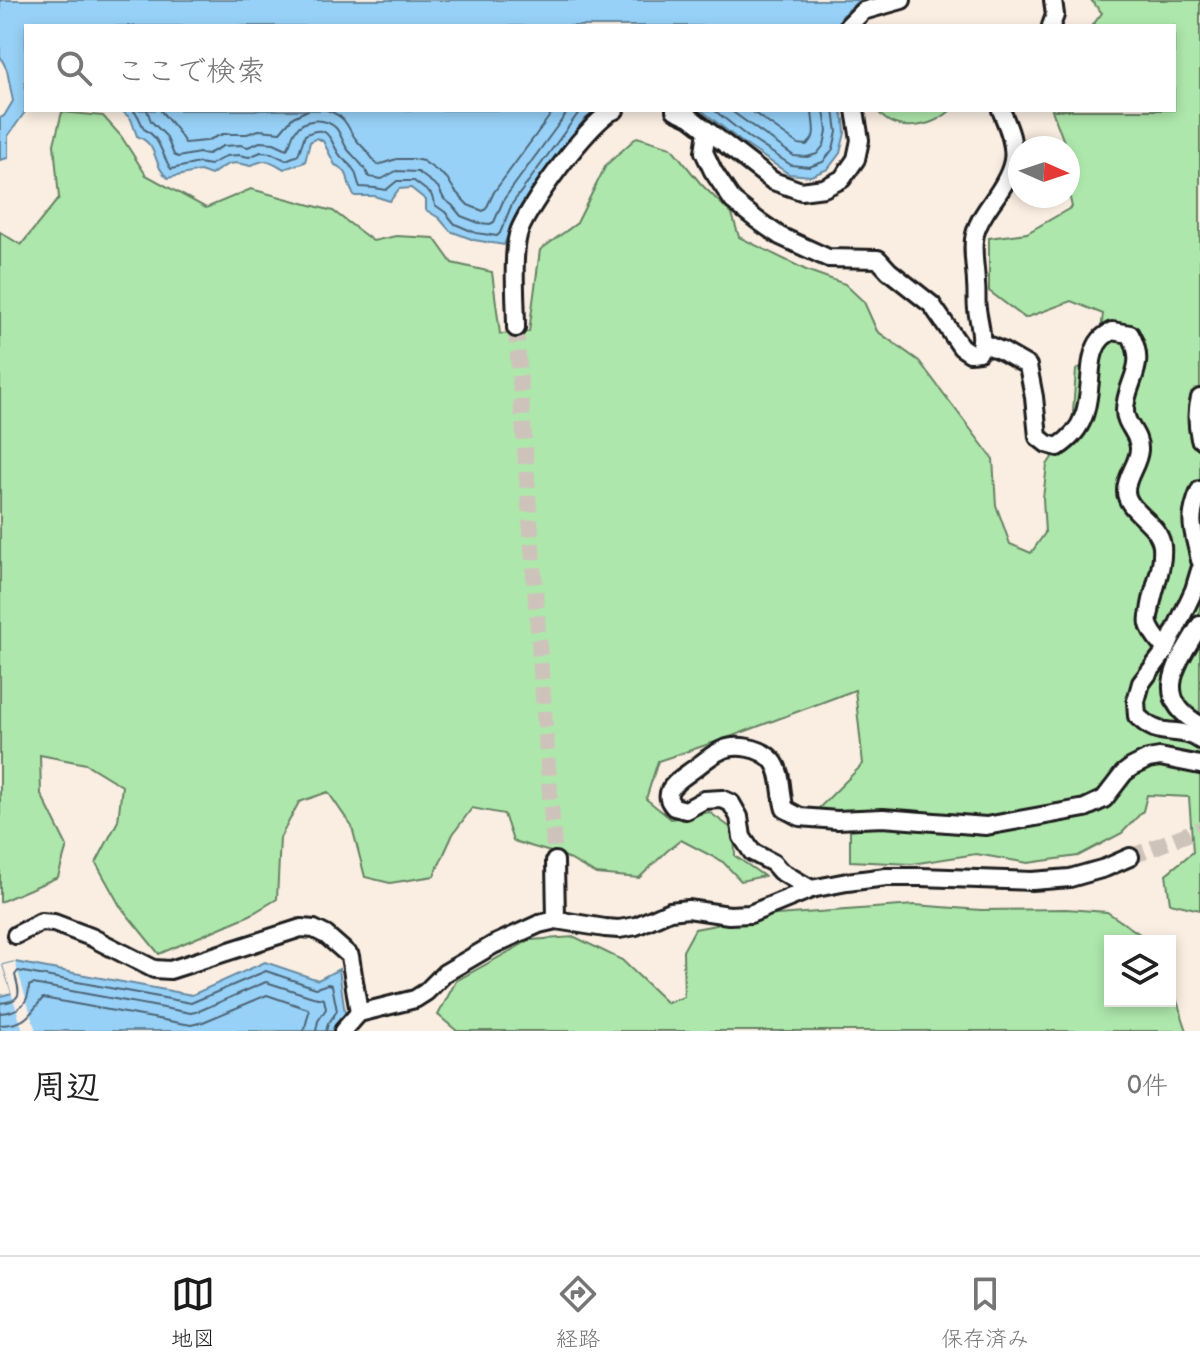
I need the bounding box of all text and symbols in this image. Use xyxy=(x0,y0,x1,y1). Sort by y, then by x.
search box xyxy=(24,24,1176,112)
icon: search xyxy=(52,46,96,90)
text: ここで検索 xyxy=(116,54,266,90)
north arrow xyxy=(1008,136,1080,208)
map controls xyxy=(1104,935,1176,1007)
button: layers xyxy=(1104,935,1176,1007)
text: 周辺 xyxy=(32,1067,100,1108)
text: 0件 xyxy=(1127,1071,1168,1102)
tab: 地図 xyxy=(171,1272,215,1353)
tab: 経路 xyxy=(556,1272,600,1353)
tab: 保存済み xyxy=(941,1272,1029,1353)

